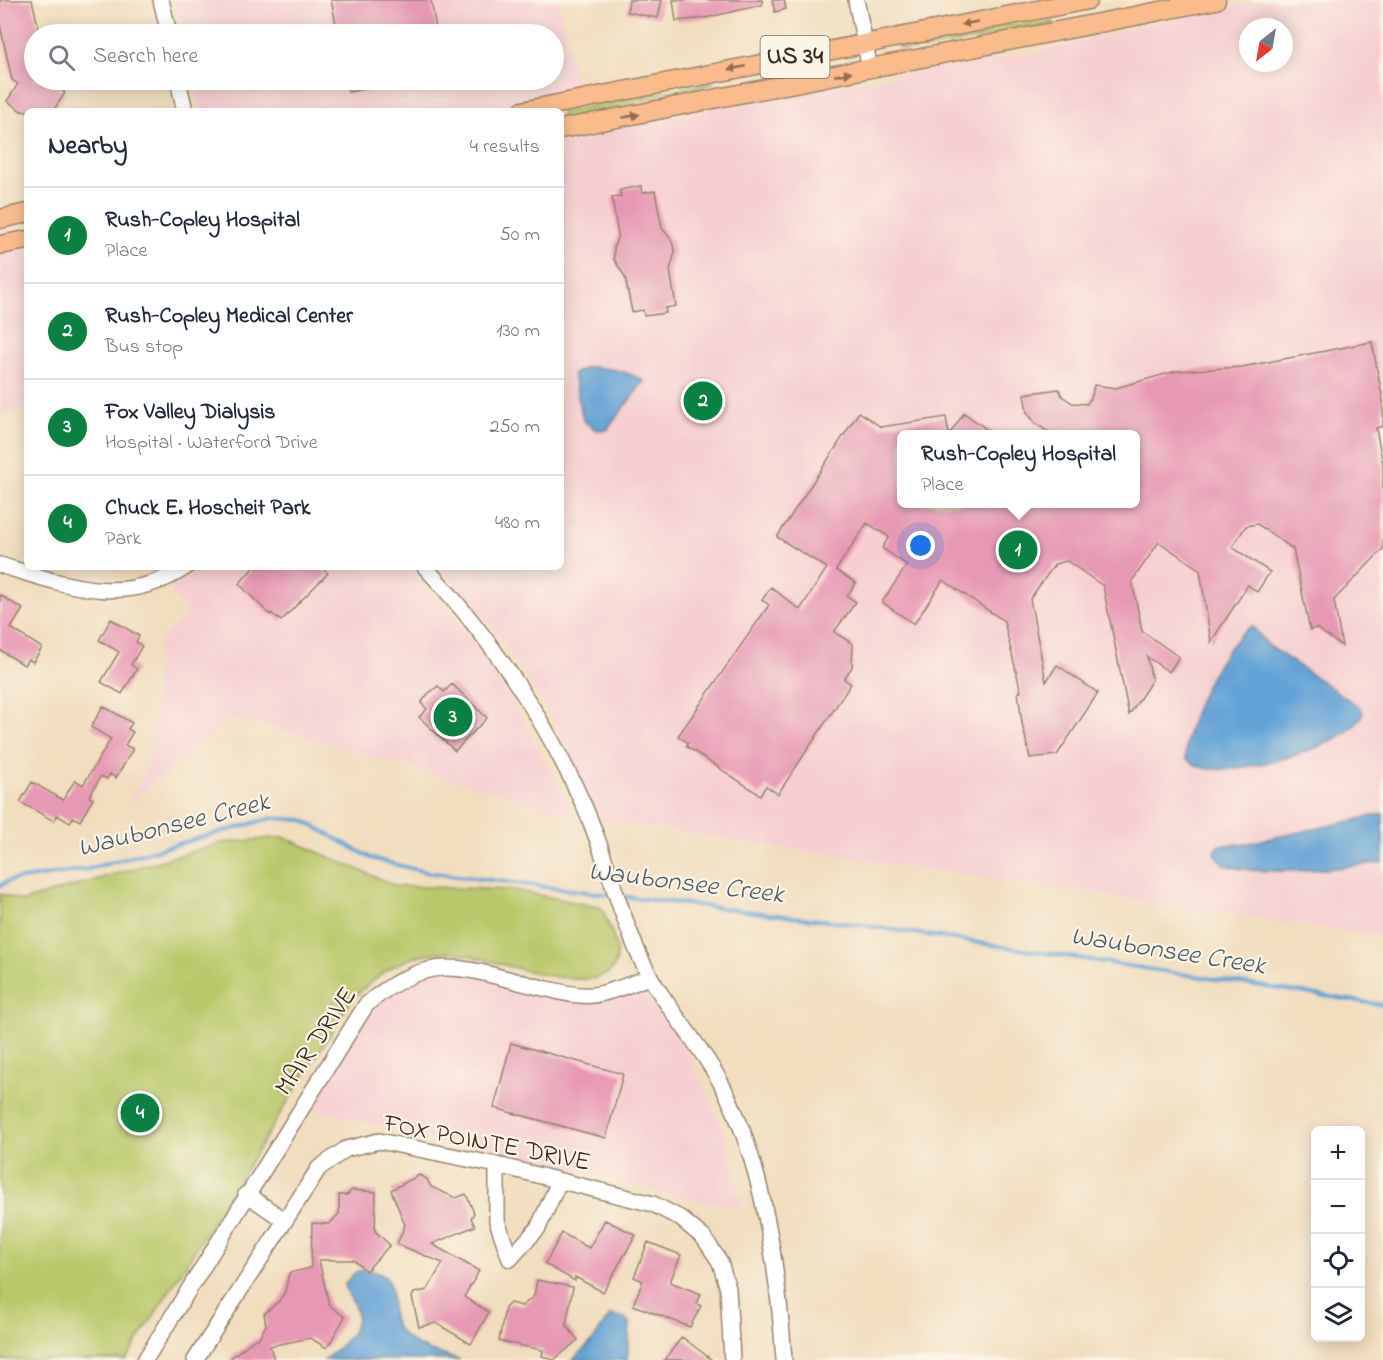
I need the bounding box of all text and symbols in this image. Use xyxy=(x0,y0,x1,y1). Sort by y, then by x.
north arrow xyxy=(1239,18,1293,72)
one-way arrow xyxy=(960,19,979,28)
search box xyxy=(24,24,564,90)
road number: US 34 xyxy=(760,36,830,78)
icon: search xyxy=(45,41,78,74)
text: Search here xyxy=(93,41,198,73)
one-way arrow xyxy=(727,64,746,73)
one-way arrow xyxy=(834,69,853,78)
one-way arrow xyxy=(622,111,641,120)
text: Nearby xyxy=(48,128,127,166)
text: 4 results xyxy=(470,133,540,162)
text: Rush-Copley Hospital xyxy=(105,205,300,237)
text: 1 xyxy=(64,221,71,250)
text: 50 m xyxy=(499,221,540,250)
text: Place xyxy=(105,237,147,266)
text: Rush-Copley Medical Center xyxy=(105,301,353,333)
text: 2 xyxy=(63,317,72,346)
text: 130 m xyxy=(496,317,540,346)
text: Bus stop xyxy=(105,333,183,362)
pin: 2 xyxy=(684,378,722,424)
text: Fox Valley Dialysis xyxy=(105,397,276,429)
text: 3 xyxy=(63,413,72,442)
text: 250 m xyxy=(489,413,540,442)
text: Hospital · Waterford Drive xyxy=(105,429,318,458)
popup xyxy=(897,430,1140,508)
text: Rush-Copley Hospital xyxy=(921,439,1116,471)
text: Place xyxy=(921,471,963,500)
text: Chuck E. Hoscheit Park xyxy=(105,493,310,525)
text: 4 xyxy=(63,509,72,538)
text: 480 m xyxy=(495,509,540,538)
text: Park xyxy=(105,525,141,554)
pin: 1 xyxy=(998,528,1038,572)
your location xyxy=(906,531,935,560)
pin: 3 xyxy=(434,694,472,740)
water label: Waubonsee Creek xyxy=(74,783,275,869)
water label: Waubonsee Creek xyxy=(586,853,787,915)
water label: Waubonsee Creek xyxy=(1068,917,1269,987)
street label: MAIR DRIVE xyxy=(266,980,368,1104)
pin: 4 xyxy=(120,1090,160,1136)
street label: FOX POINTE DRIVE xyxy=(379,1105,594,1183)
map controls xyxy=(1311,1126,1365,1342)
button: + xyxy=(1311,1126,1365,1180)
button: − xyxy=(1311,1180,1365,1234)
button: locate xyxy=(1311,1234,1365,1288)
button: layers xyxy=(1311,1288,1365,1342)

